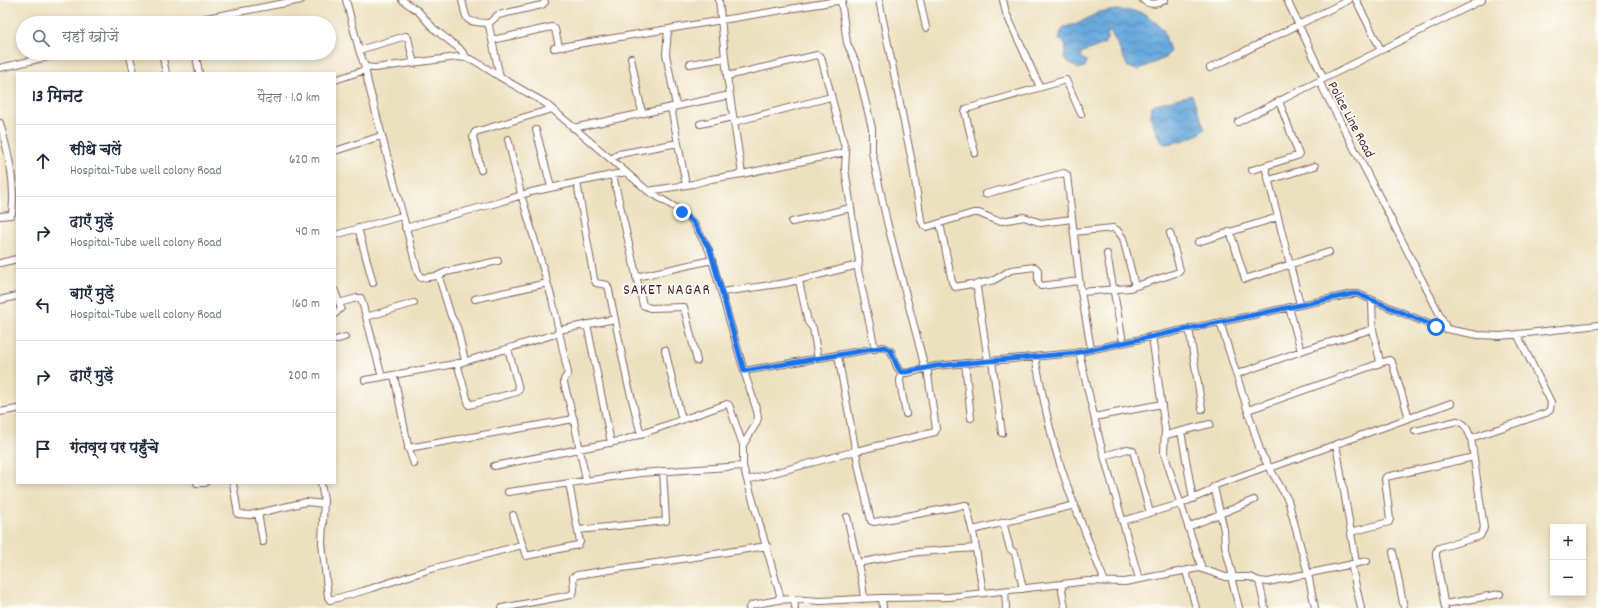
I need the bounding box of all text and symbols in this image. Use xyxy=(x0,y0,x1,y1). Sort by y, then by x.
search box xyxy=(16,16,336,60)
icon: search xyxy=(30,27,52,49)
text: यहाँ खोजें xyxy=(62,27,119,49)
street label: Police Line Road xyxy=(1322,78,1379,162)
text: 13 मिनट xyxy=(32,86,83,110)
text: पैदल · 1.0 km xyxy=(258,89,320,108)
text: सीधे चलें xyxy=(70,140,121,162)
icon: ahead xyxy=(32,150,54,172)
text: 620 m xyxy=(289,151,320,170)
text: Hospital-Tube well colony Road xyxy=(70,162,222,181)
route end xyxy=(673,203,691,221)
text: दाएँ मुड़ें xyxy=(70,212,113,234)
icon: right xyxy=(32,222,54,244)
text: 40 m xyxy=(296,223,320,242)
text: Hospital-Tube well colony Road xyxy=(70,234,222,253)
district label: SAKET NAGAR xyxy=(623,280,711,302)
text: बाएँ मुड़ें xyxy=(70,284,114,306)
icon: left xyxy=(32,294,54,316)
text: 160 m xyxy=(292,295,320,314)
text: Hospital-Tube well colony Road xyxy=(70,306,222,325)
route start xyxy=(1427,318,1445,336)
icon: right xyxy=(32,366,54,388)
text: दाएँ मुड़ें xyxy=(70,366,113,388)
text: 200 m xyxy=(288,367,320,386)
icon: arrive xyxy=(32,438,54,460)
text: गंतव्य पर पहुँचे xyxy=(70,438,159,460)
map controls xyxy=(1550,524,1586,596)
button: + xyxy=(1550,524,1586,560)
button: − xyxy=(1550,560,1586,596)

